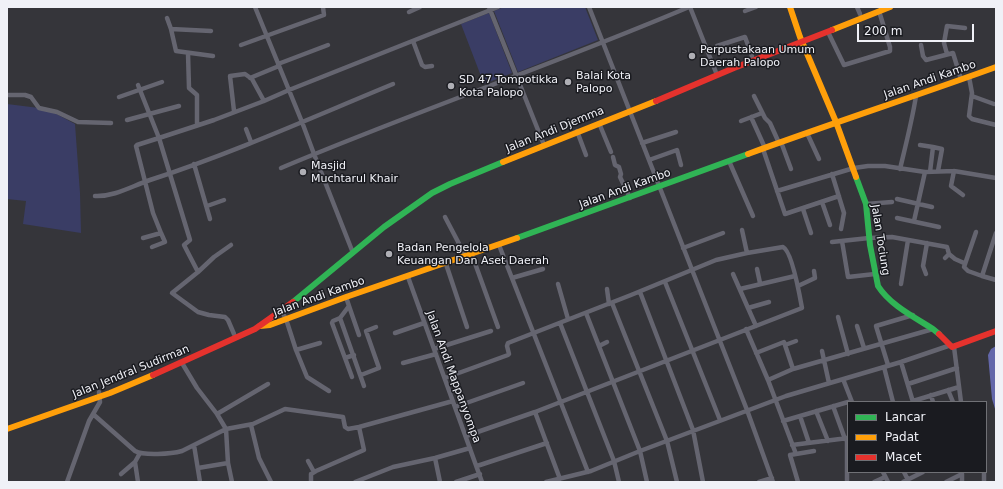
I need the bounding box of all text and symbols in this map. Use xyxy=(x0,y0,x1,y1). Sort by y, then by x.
scale bar xyxy=(859,16,976,42)
text: 200 m xyxy=(864,24,902,38)
place label: Perpustakaan Umum Daerah Palopo xyxy=(700,43,815,69)
marker: Perpustakaan Umum Daerah Palopo xyxy=(687,51,697,61)
street label: Jalan Andi Kambo xyxy=(882,58,978,102)
place label: Balai Kota Palopo xyxy=(576,69,631,95)
place label: SD 47 Tompotikka Kota Palopo xyxy=(459,73,558,99)
marker: Balai Kota Palopo xyxy=(563,77,573,87)
marker: SD 47 Tompotikka Kota Palopo xyxy=(446,81,456,91)
street label: Jalan Andi Djemma xyxy=(504,104,606,156)
place label: Masjid Muchtarul Khair xyxy=(311,159,398,185)
street label: Jalan Andi Kambo xyxy=(577,166,673,212)
marker: Masjid Muchtarul Khair xyxy=(298,167,308,177)
street label: Jalan Tociung xyxy=(868,203,892,277)
place label: Badan Pengelola Keuangan Dan Aset Daerah xyxy=(397,241,549,267)
marker: Badan Pengelola Keuangan Dan Aset Daerah xyxy=(384,249,394,259)
street label: Jalan Andi Kambo xyxy=(271,274,367,320)
street label: Jalan Andi Mappanyompa xyxy=(423,309,483,445)
street label: Jalan Jendral Sudirman xyxy=(71,343,191,401)
legend xyxy=(847,401,987,473)
text: Lancar xyxy=(885,410,926,424)
text: Padat xyxy=(885,430,919,444)
text: Macet xyxy=(885,450,921,464)

